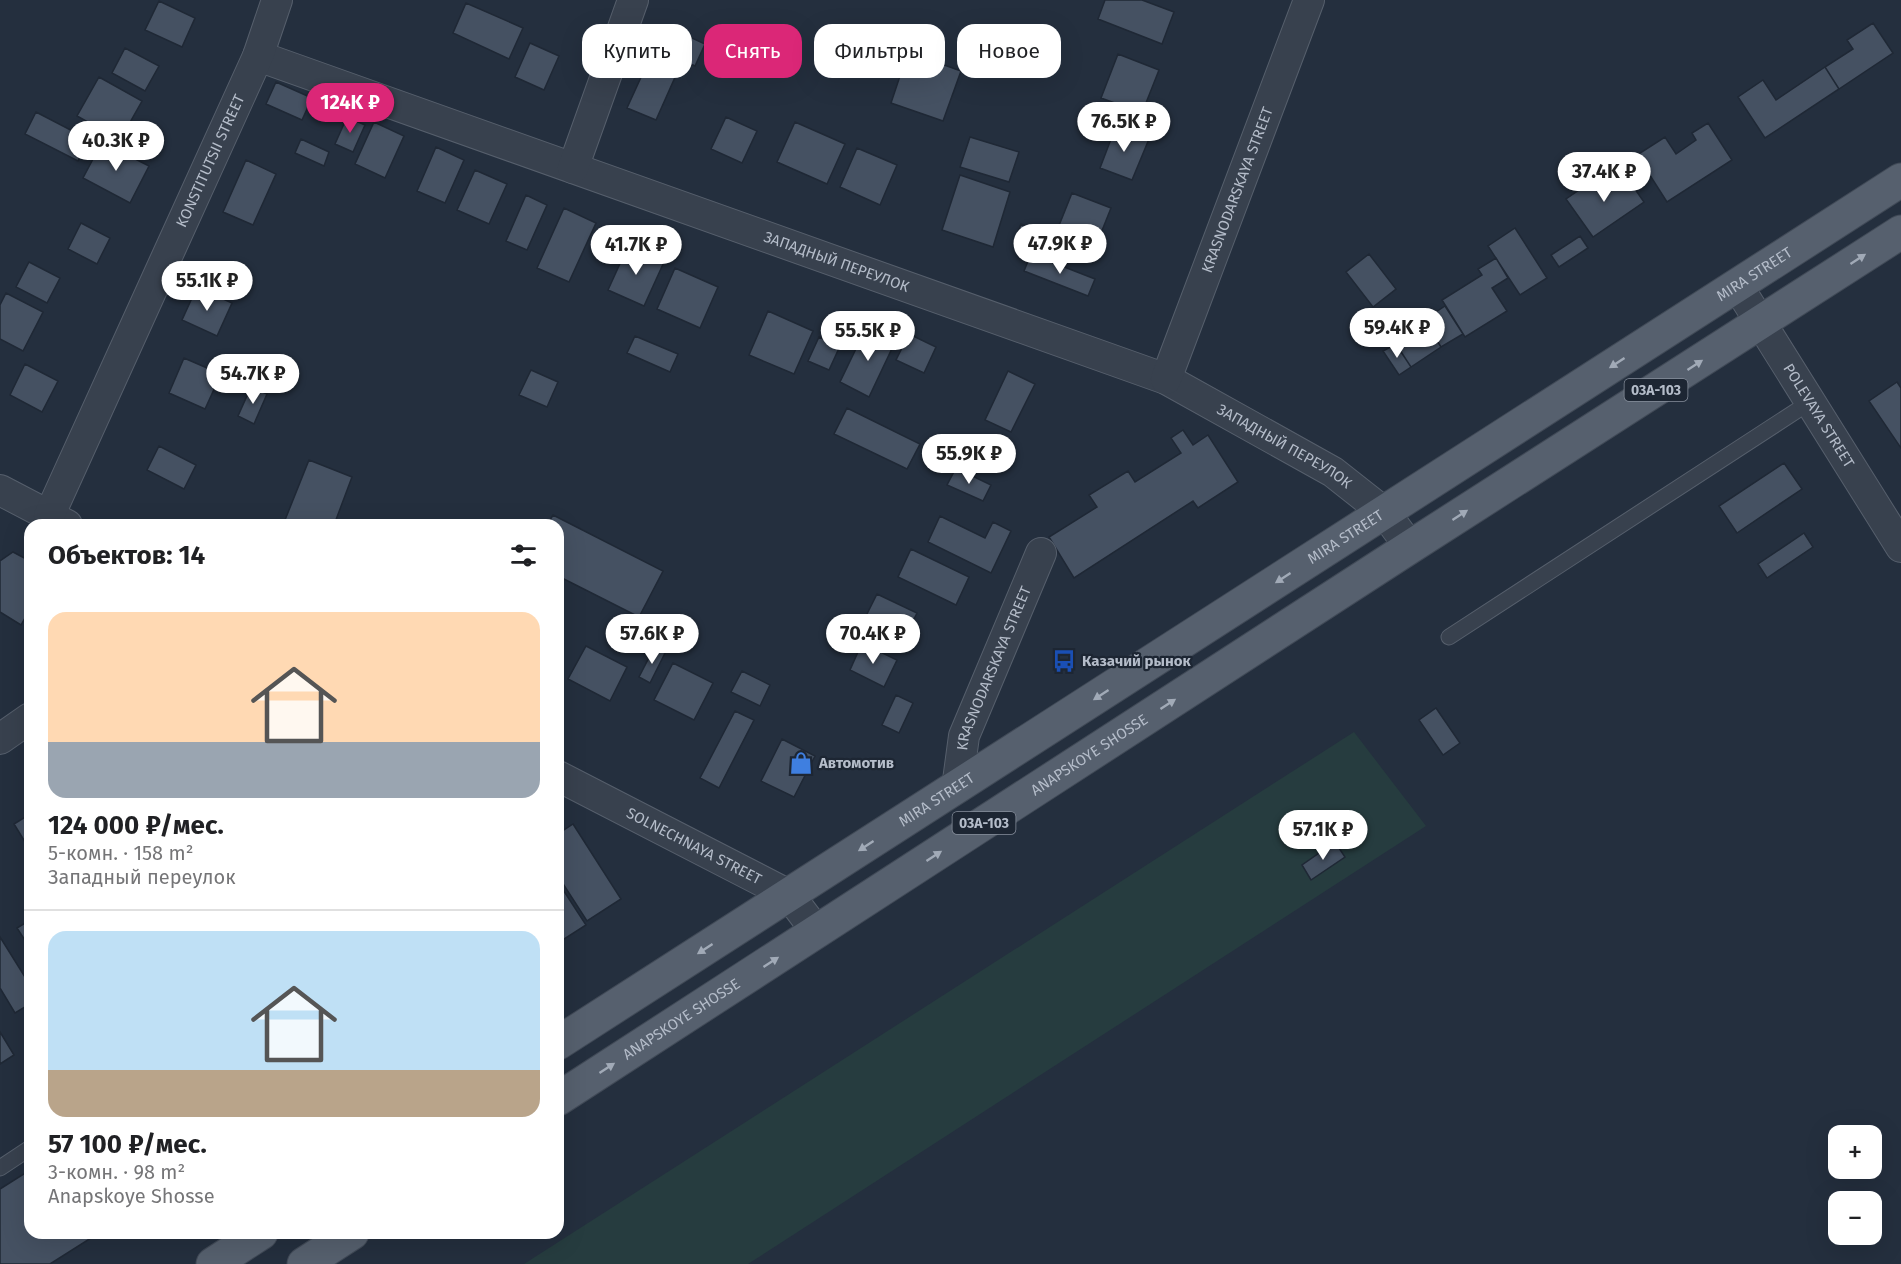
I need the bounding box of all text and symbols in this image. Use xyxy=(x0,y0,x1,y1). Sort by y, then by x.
chip: Купить xyxy=(582,24,692,78)
chip: Снять xyxy=(704,24,802,78)
chip: Фильтры xyxy=(814,24,945,78)
chip: Новое xyxy=(957,24,1061,78)
pin: 124K ₽ xyxy=(301,83,399,134)
text: 124K ₽ xyxy=(320,90,380,114)
street label: KONSTITUTSII STREET xyxy=(172,91,248,230)
pin: 76.5K ₽ xyxy=(1069,102,1179,153)
street label: KRASNODARSKAYA STREET xyxy=(1198,104,1277,276)
text: 76.5K ₽ xyxy=(1091,109,1157,133)
pin: 40.3K ₽ xyxy=(61,121,171,172)
text: 40.3K ₽ xyxy=(82,128,150,152)
pin: 37.4K ₽ xyxy=(1549,152,1659,203)
text: 37.4K ₽ xyxy=(1572,159,1636,183)
pin: 47.9K ₽ xyxy=(1005,224,1115,275)
pin: 41.7K ₽ xyxy=(581,225,691,276)
street label: ЗАПАДНЫЙ ПЕРЕУЛОК xyxy=(761,228,912,296)
text: 47.9K ₽ xyxy=(1028,231,1092,255)
text: 41.7K ₽ xyxy=(605,232,667,256)
street label: MIRA STREET xyxy=(1713,243,1796,305)
one-way arrow xyxy=(1850,254,1867,265)
pin: 55.1K ₽ xyxy=(152,261,262,312)
text: 55.1K ₽ xyxy=(176,268,238,292)
pin: 59.4K ₽ xyxy=(1342,308,1452,359)
pin: 55.5K ₽ xyxy=(813,311,923,362)
text: 59.4K ₽ xyxy=(1364,315,1430,339)
text: 55.5K ₽ xyxy=(835,318,901,342)
pin: 54.7K ₽ xyxy=(198,354,308,405)
one-way arrow xyxy=(1609,357,1626,368)
one-way arrow xyxy=(1686,359,1702,371)
street label: POLEVAYA STREET xyxy=(1779,360,1858,471)
text: 54.7K ₽ xyxy=(220,361,286,385)
road number: 03А-103 xyxy=(1624,379,1688,401)
street label: ЗАПАДНЫЙ ПЕРЕУЛОК xyxy=(1214,400,1356,492)
pin: 55.9K ₽ xyxy=(914,434,1024,485)
text: 55.9K ₽ xyxy=(936,441,1002,465)
street label: MIRA STREET xyxy=(1304,506,1387,568)
one-way arrow xyxy=(1451,510,1468,521)
icon: filters xyxy=(507,539,540,572)
text: Объектов: 14 xyxy=(48,540,205,571)
one-way arrow xyxy=(1275,573,1291,584)
street label: KRASNODARSKAYA STREET xyxy=(953,583,1035,752)
pin: 57.6K ₽ xyxy=(597,614,707,665)
pin: 70.4K ₽ xyxy=(818,614,928,665)
text: 57.6K ₽ xyxy=(620,621,684,645)
text: 70.4K ₽ xyxy=(840,621,906,645)
bus stop icon: Казачий рынок xyxy=(1051,648,1077,674)
icon: home xyxy=(240,651,348,759)
place label: Казачий рынок xyxy=(1082,652,1191,670)
one-way arrow xyxy=(1093,689,1109,700)
one-way arrow xyxy=(1160,698,1177,709)
street label: ANAPSKOYE SHOSSE xyxy=(1027,710,1151,799)
shop icon: Автомотив xyxy=(788,750,814,776)
place label: Автомотив xyxy=(818,754,894,772)
street label: MIRA STREET xyxy=(895,769,978,831)
street label: SOLNECHNAYA STREET xyxy=(623,804,765,888)
text: 124 000 ₽/мес. xyxy=(48,810,224,841)
pin: 57.1K ₽ xyxy=(1268,810,1378,861)
road number: 03А-103 xyxy=(952,812,1016,834)
text: 57.1K ₽ xyxy=(1293,817,1353,841)
one-way arrow xyxy=(858,840,874,851)
text: 5-комн. · 158 m² xyxy=(48,841,193,865)
one-way arrow xyxy=(926,850,943,861)
text: Западный переулок xyxy=(48,865,236,889)
one-way arrow xyxy=(697,943,713,955)
one-way arrow xyxy=(763,956,779,967)
icon: home xyxy=(240,970,348,1078)
street label: ANAPSKOYE SHOSSE xyxy=(619,975,743,1064)
one-way arrow xyxy=(599,1062,615,1073)
map controls xyxy=(1828,1125,1882,1245)
button: + xyxy=(1828,1125,1882,1179)
text: 57 100 ₽/мес. xyxy=(48,1129,207,1160)
text: 3-комн. · 98 m² xyxy=(48,1160,185,1184)
text: Anapskoye Shosse xyxy=(48,1184,215,1208)
button: − xyxy=(1828,1191,1882,1245)

